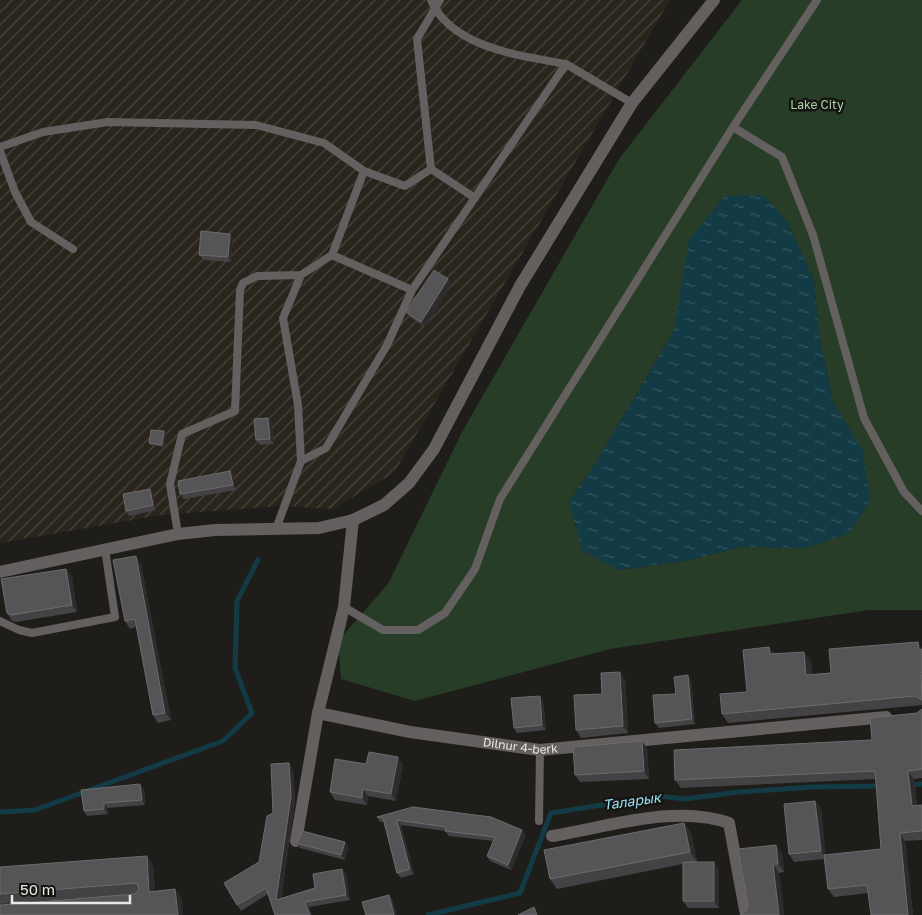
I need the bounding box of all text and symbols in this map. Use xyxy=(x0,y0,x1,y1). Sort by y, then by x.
park label: Lake City xyxy=(790,97,844,112)
street label: Dilnur 4-berk xyxy=(482,734,559,757)
water label: Таларык xyxy=(602,788,664,813)
scale bar xyxy=(12,872,130,904)
text: 50 m xyxy=(20,880,55,898)

